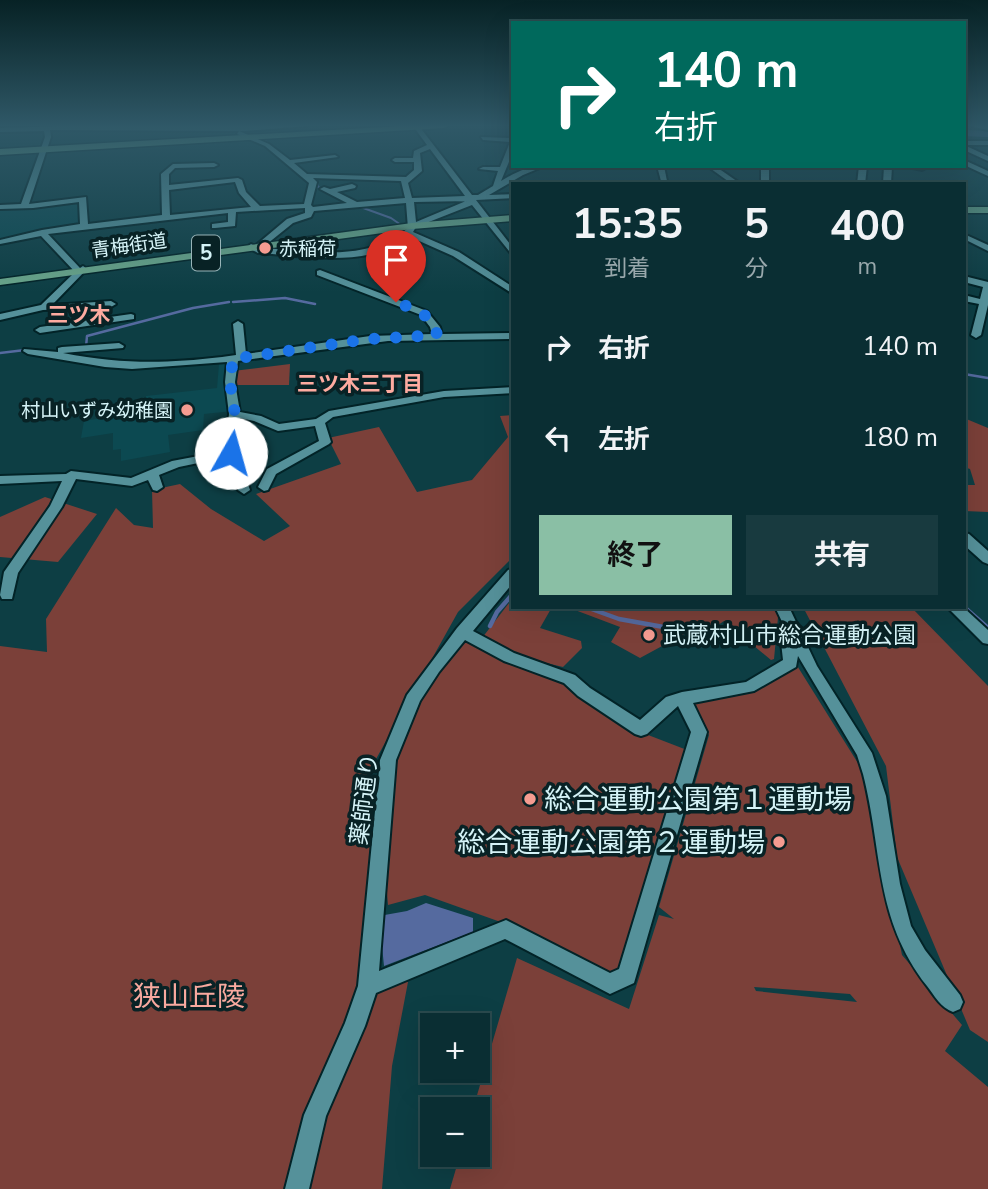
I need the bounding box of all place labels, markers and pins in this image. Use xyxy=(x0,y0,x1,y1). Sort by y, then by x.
pin xyxy=(366,230,426,302)
place label: 赤稲荷 xyxy=(279,236,336,262)
marker: 赤稲荷 xyxy=(257,240,273,256)
place label: 村山いずみ幼稚園 xyxy=(21,398,173,424)
marker: 村山いずみ幼稚園 xyxy=(179,402,195,418)
place label: 武蔵村山市総合運動公園 xyxy=(663,620,916,651)
marker: 武蔵村山市総合運動公園 xyxy=(641,627,657,643)
place label: 総合運動公園第１運動場 xyxy=(544,781,852,819)
marker: 総合運動公園第１運動場 xyxy=(522,791,538,807)
place label: 総合運動公園第２運動場 xyxy=(457,824,765,862)
marker: 総合運動公園第２運動場 xyxy=(771,834,787,850)

